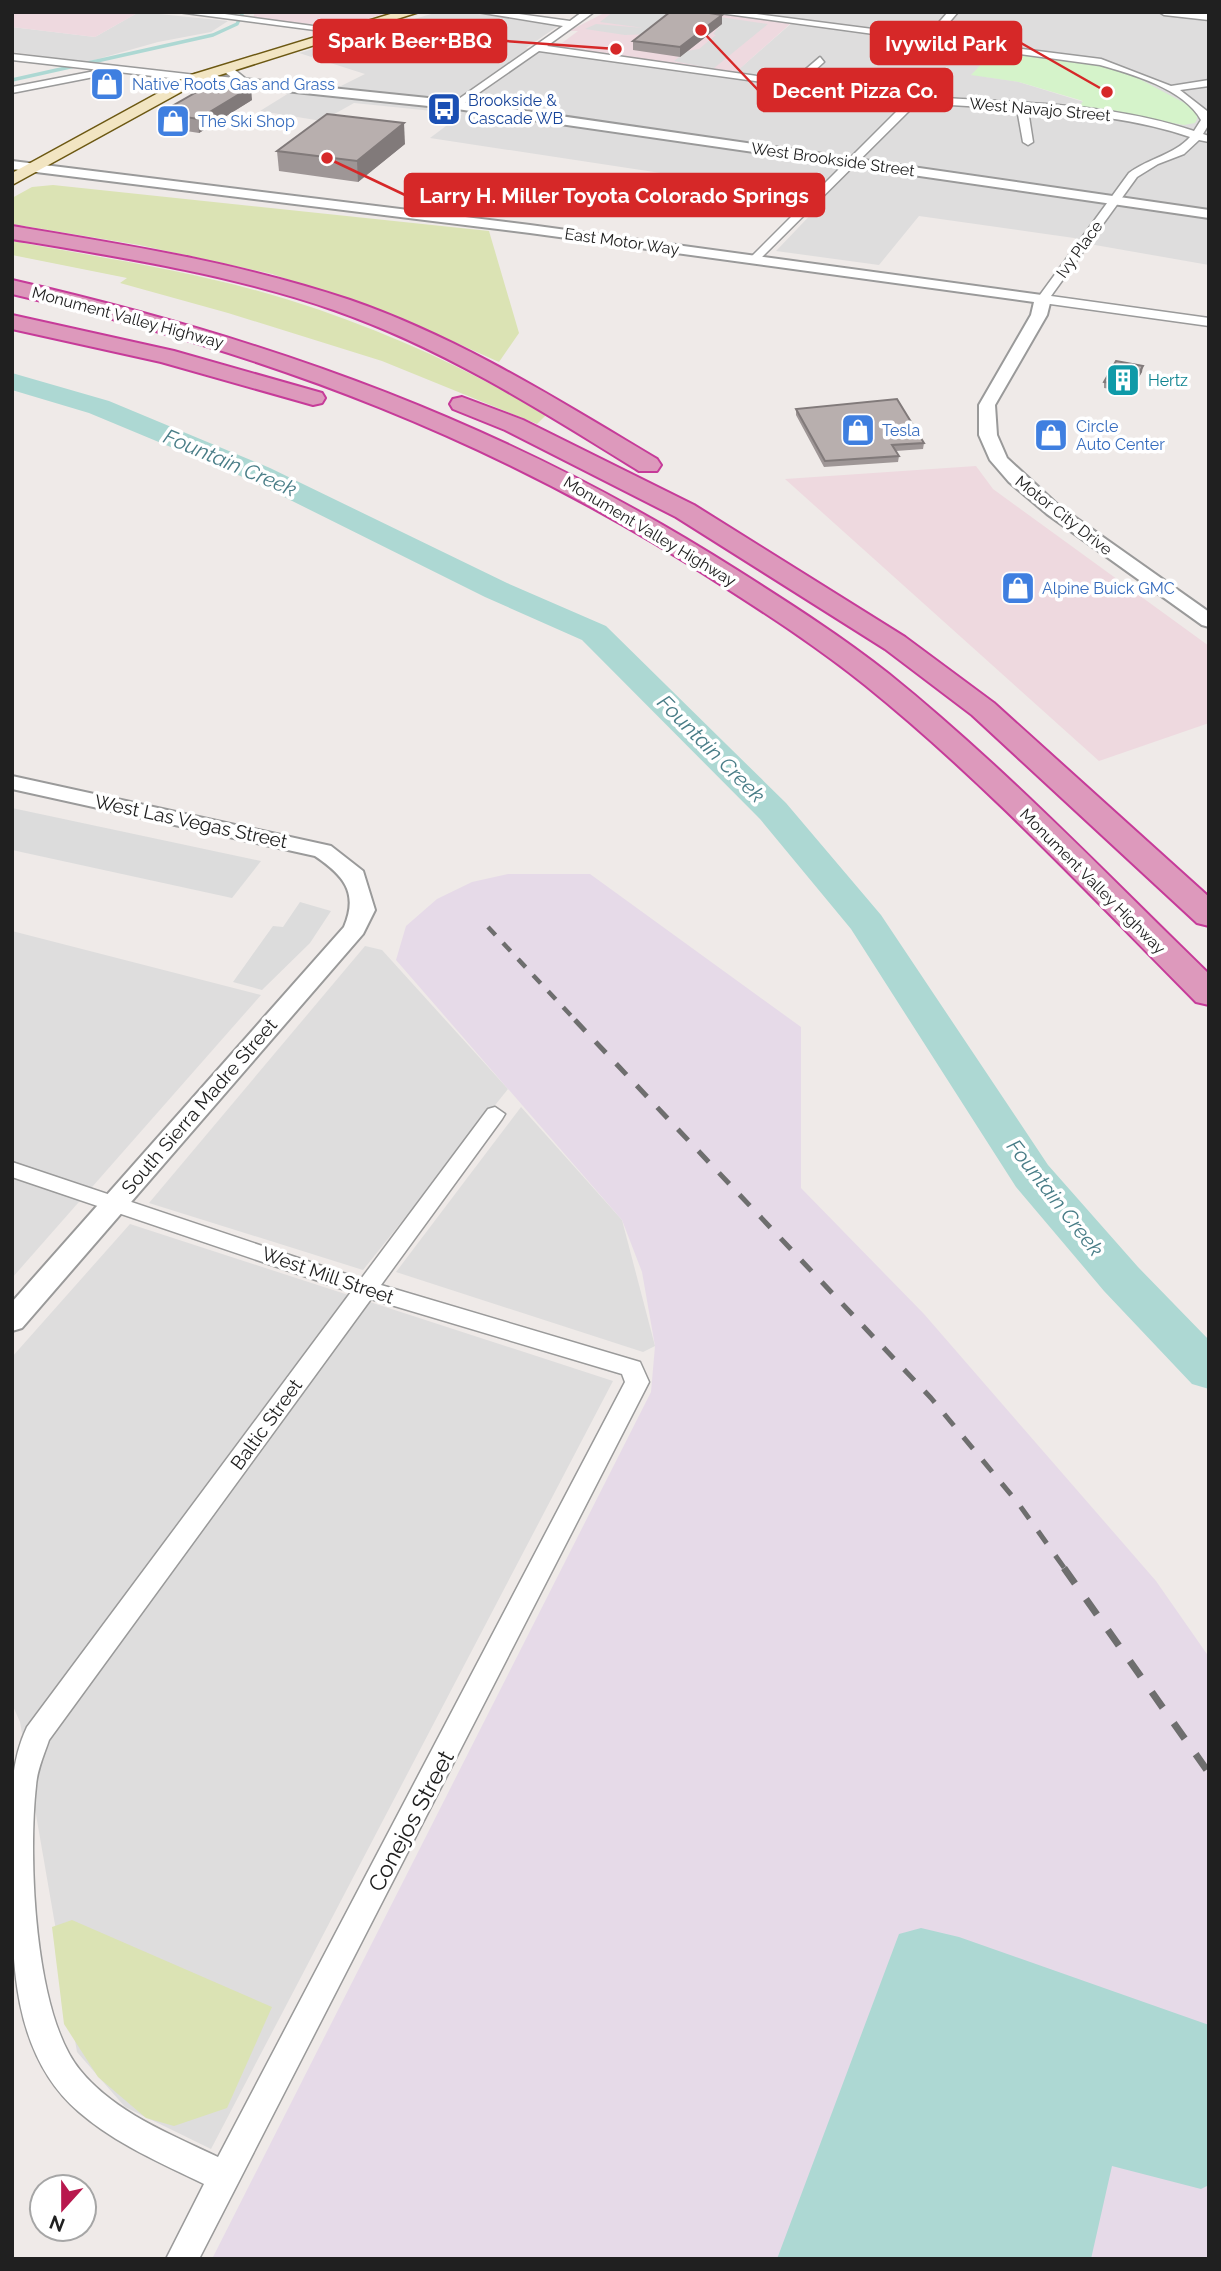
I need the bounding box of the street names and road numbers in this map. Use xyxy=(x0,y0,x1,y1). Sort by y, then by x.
street label: West Navajo Street xyxy=(969,94,1112,125)
street label: West Brookside Street xyxy=(750,139,916,180)
street label: Ivy Place xyxy=(1052,217,1106,282)
street label: East Motor Way xyxy=(563,224,681,259)
street label: Monument Valley Highway xyxy=(30,283,226,352)
street label: Monument Valley Highway xyxy=(560,472,740,591)
street label: Motor City Drive xyxy=(1011,472,1116,559)
street label: West Las Vegas Street xyxy=(93,790,290,852)
street label: Monument Valley Highway xyxy=(1016,805,1169,958)
street label: South Sierra Madre Street xyxy=(117,1013,282,1198)
street label: West Mill Street xyxy=(259,1242,398,1308)
street label: Baltic Street xyxy=(226,1374,307,1474)
street label: Conejos Street xyxy=(362,1745,459,1896)

